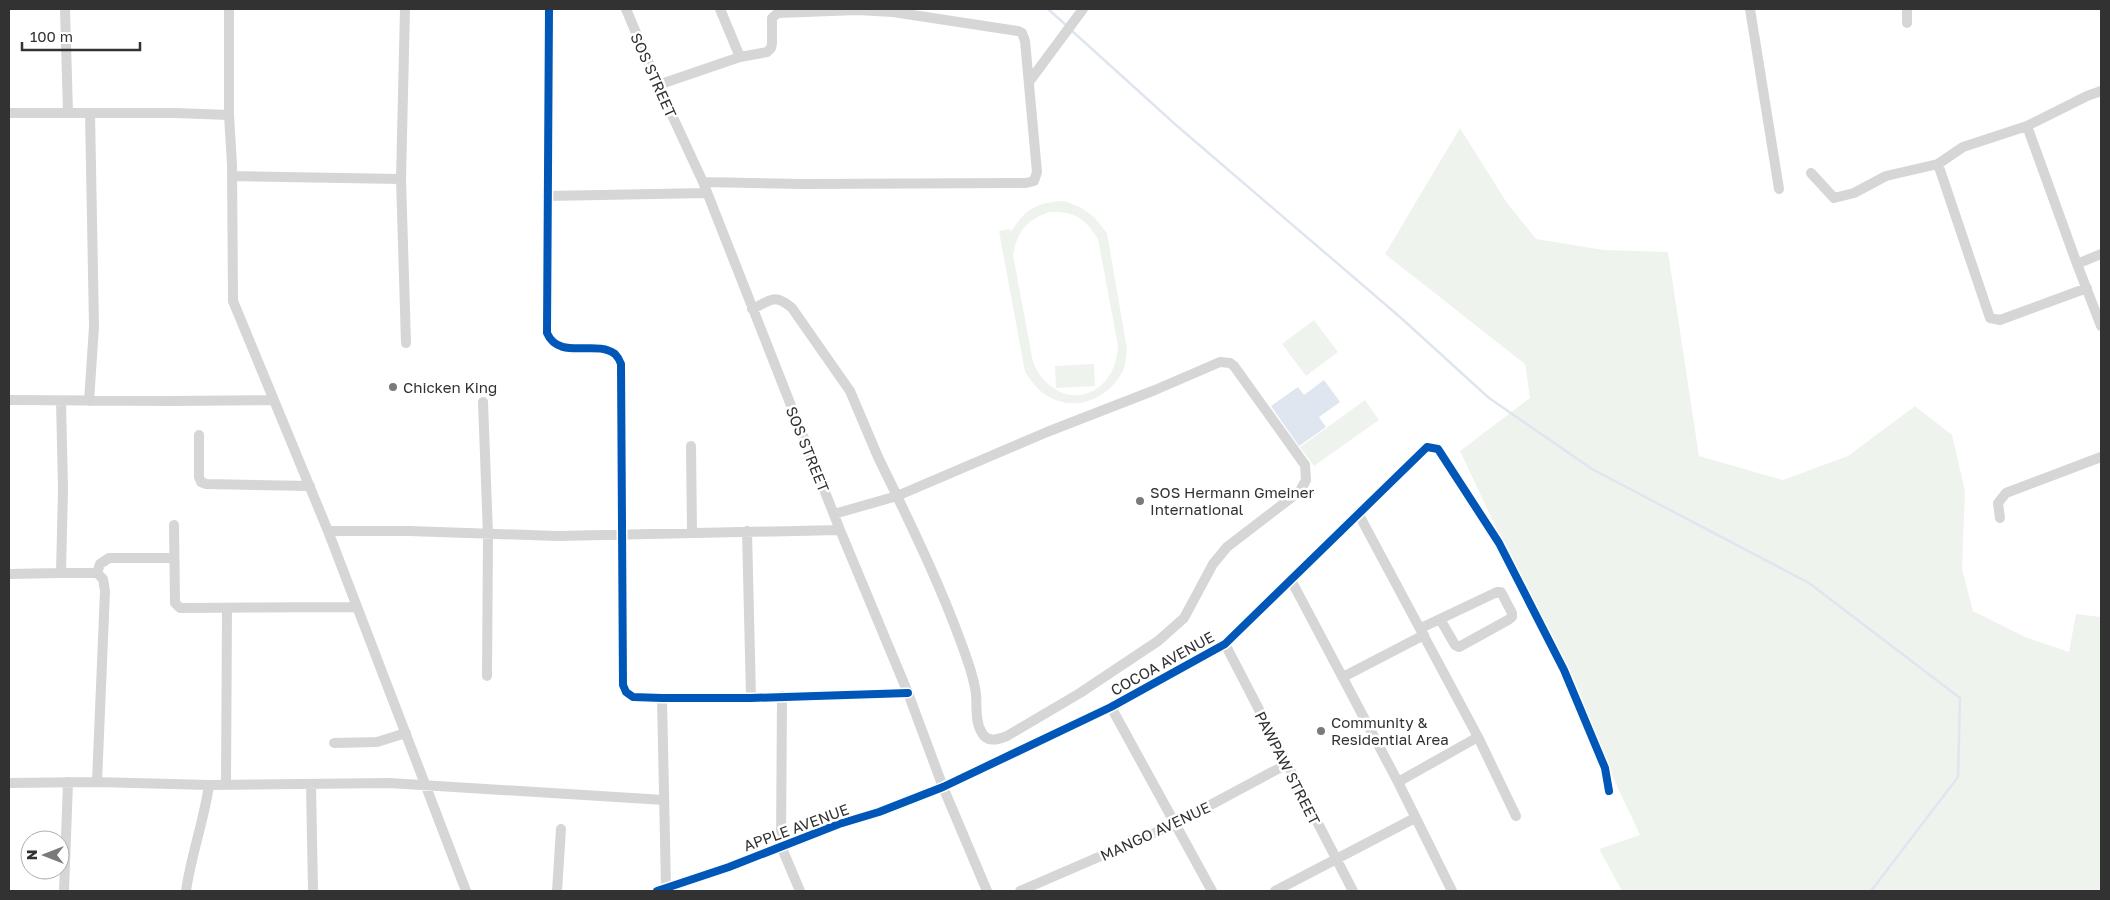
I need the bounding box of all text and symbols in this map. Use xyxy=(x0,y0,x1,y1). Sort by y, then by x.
scale bar xyxy=(22,20,140,52)
text: 100 m xyxy=(30,27,73,45)
street label: SOS STREET xyxy=(627,30,681,120)
place label: Chicken King xyxy=(403,378,497,396)
marker: Chicken King xyxy=(387,381,399,393)
street label: SOS STREET xyxy=(783,404,833,494)
place label: SOS Hermann Gmeiner International xyxy=(1150,483,1314,518)
marker: SOS Hermann Gmeiner International xyxy=(1134,495,1146,507)
street label: COCOA AVENUE xyxy=(1107,627,1217,699)
street label: PAWPAW STREET xyxy=(1252,708,1324,828)
place label: Community & Residential Area xyxy=(1331,713,1449,748)
marker: Community & Residential Area xyxy=(1315,725,1327,737)
street label: MANGO AVENUE xyxy=(1097,798,1213,864)
street label: APPLE AVENUE xyxy=(741,800,851,854)
north arrow xyxy=(20,830,70,880)
text: N xyxy=(23,850,40,860)

